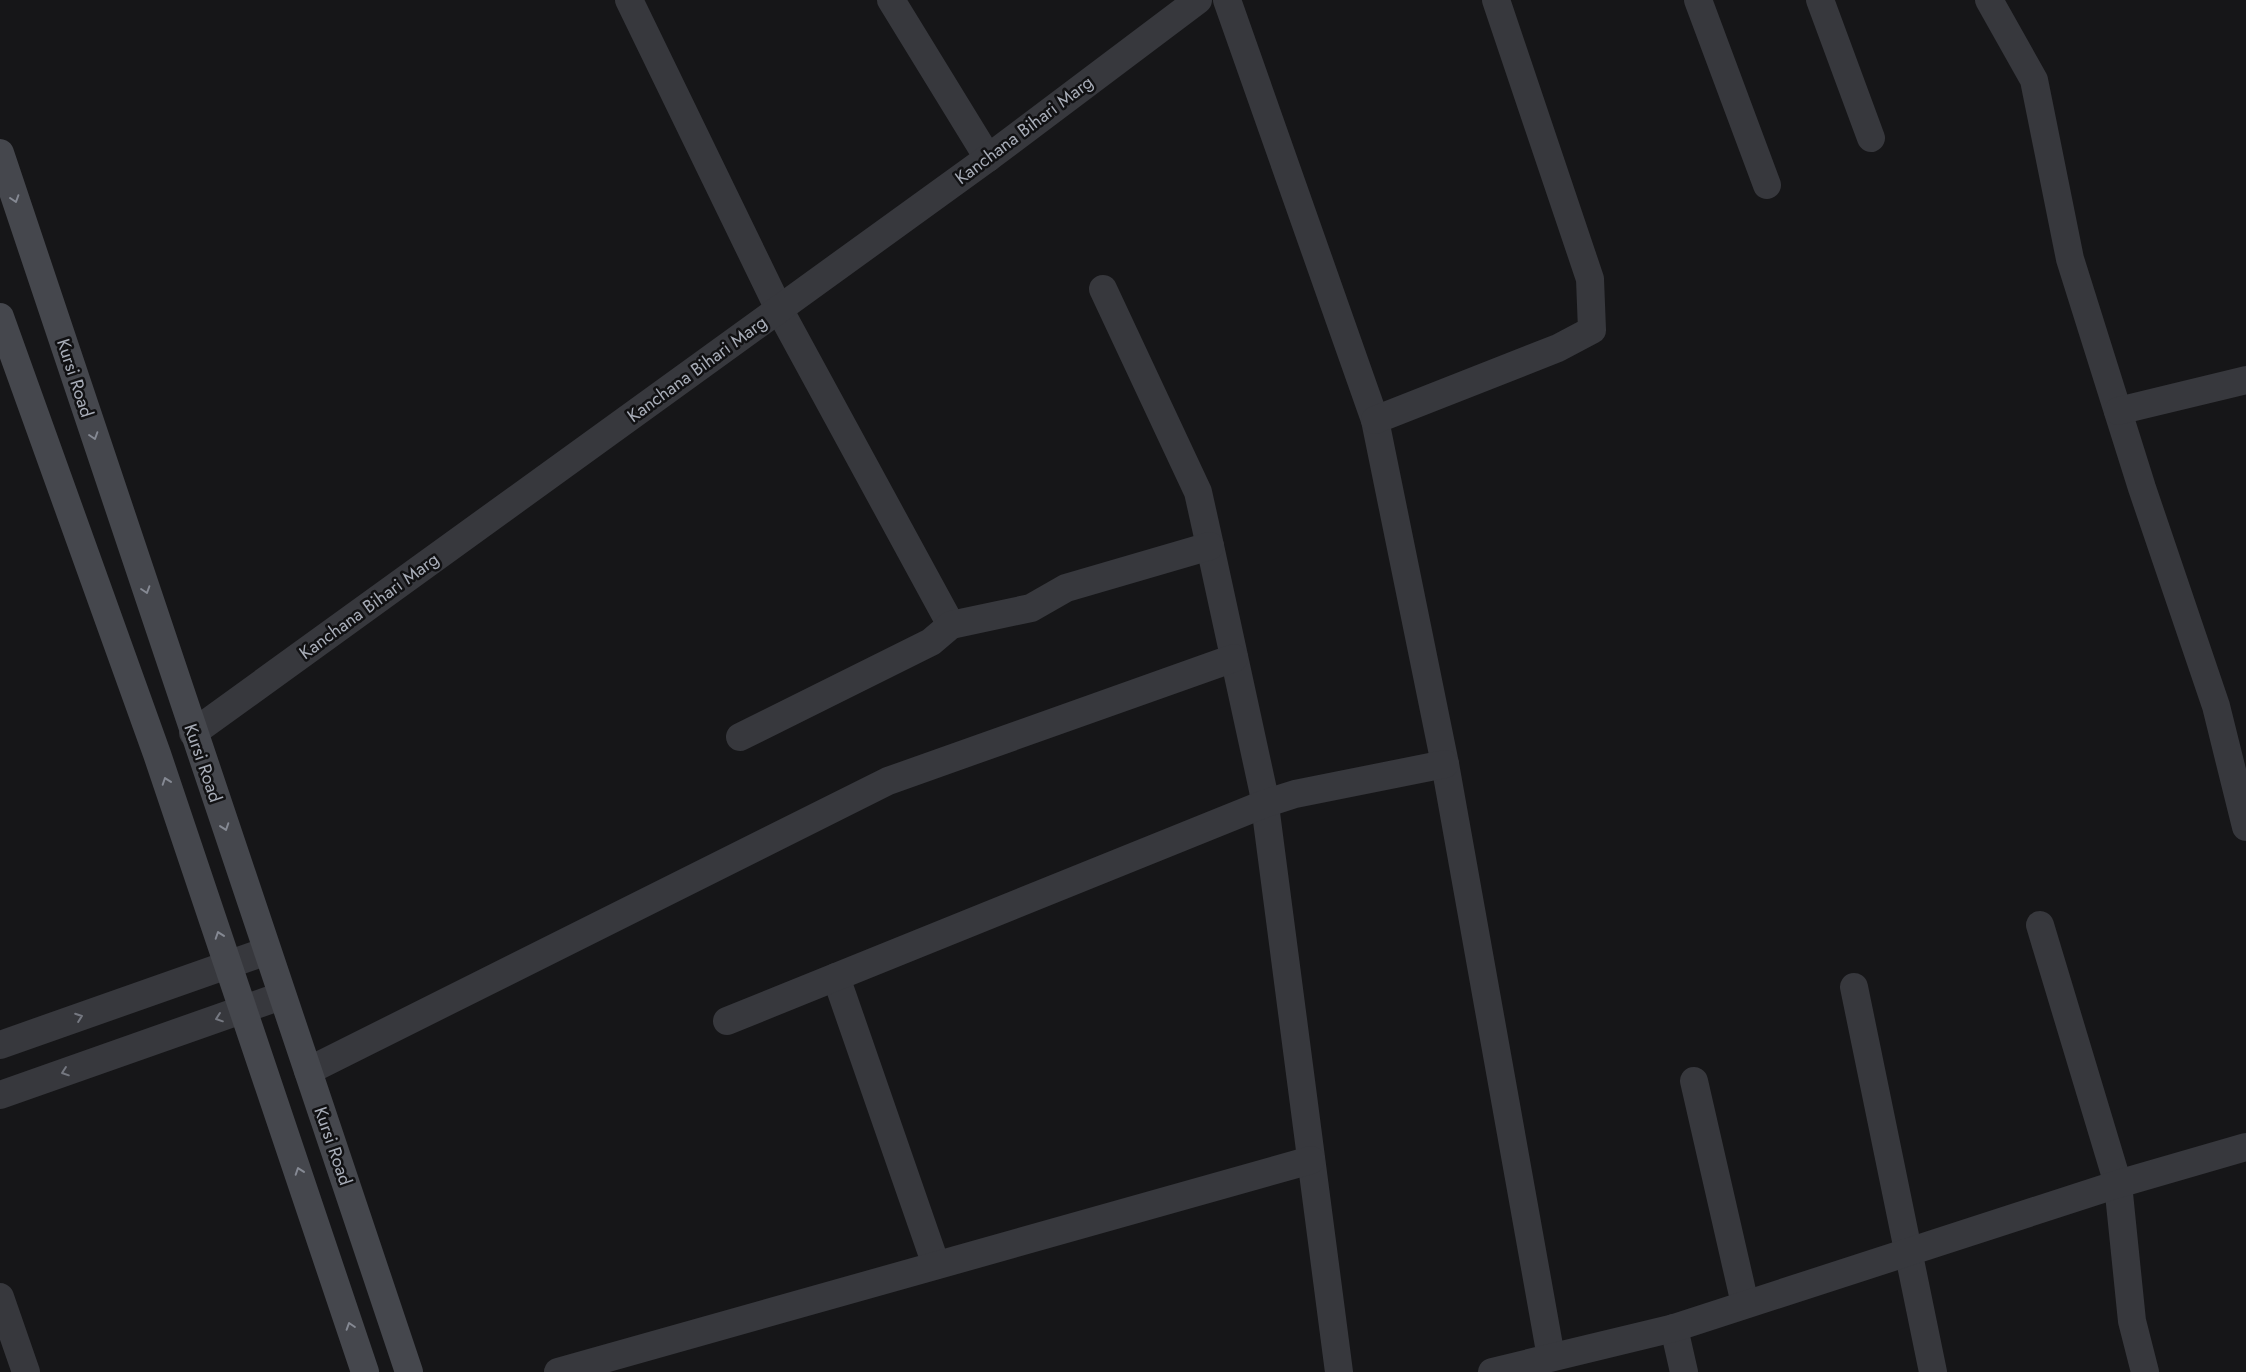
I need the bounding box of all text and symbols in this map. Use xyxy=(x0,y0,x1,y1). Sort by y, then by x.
street label: Kanchana Bihari Marg xyxy=(949,69,1099,191)
one-way arrow xyxy=(10,194,20,202)
street label: Kanchana Bihari Marg xyxy=(622,309,772,429)
street label: Kursi Road xyxy=(50,335,100,421)
one-way arrow xyxy=(89,431,99,440)
street label: Kanchana Bihari Marg xyxy=(294,546,444,666)
one-way arrow xyxy=(140,585,150,594)
street label: Kursi Road xyxy=(177,720,229,806)
one-way arrow xyxy=(162,777,172,786)
one-way arrow xyxy=(219,823,229,831)
one-way arrow xyxy=(214,931,224,939)
one-way arrow xyxy=(215,1012,224,1022)
one-way arrow xyxy=(74,1013,83,1023)
one-way arrow xyxy=(62,1066,70,1076)
street label: Kursi Road xyxy=(307,1103,359,1189)
one-way arrow xyxy=(295,1168,305,1176)
one-way arrow xyxy=(346,1322,356,1330)

